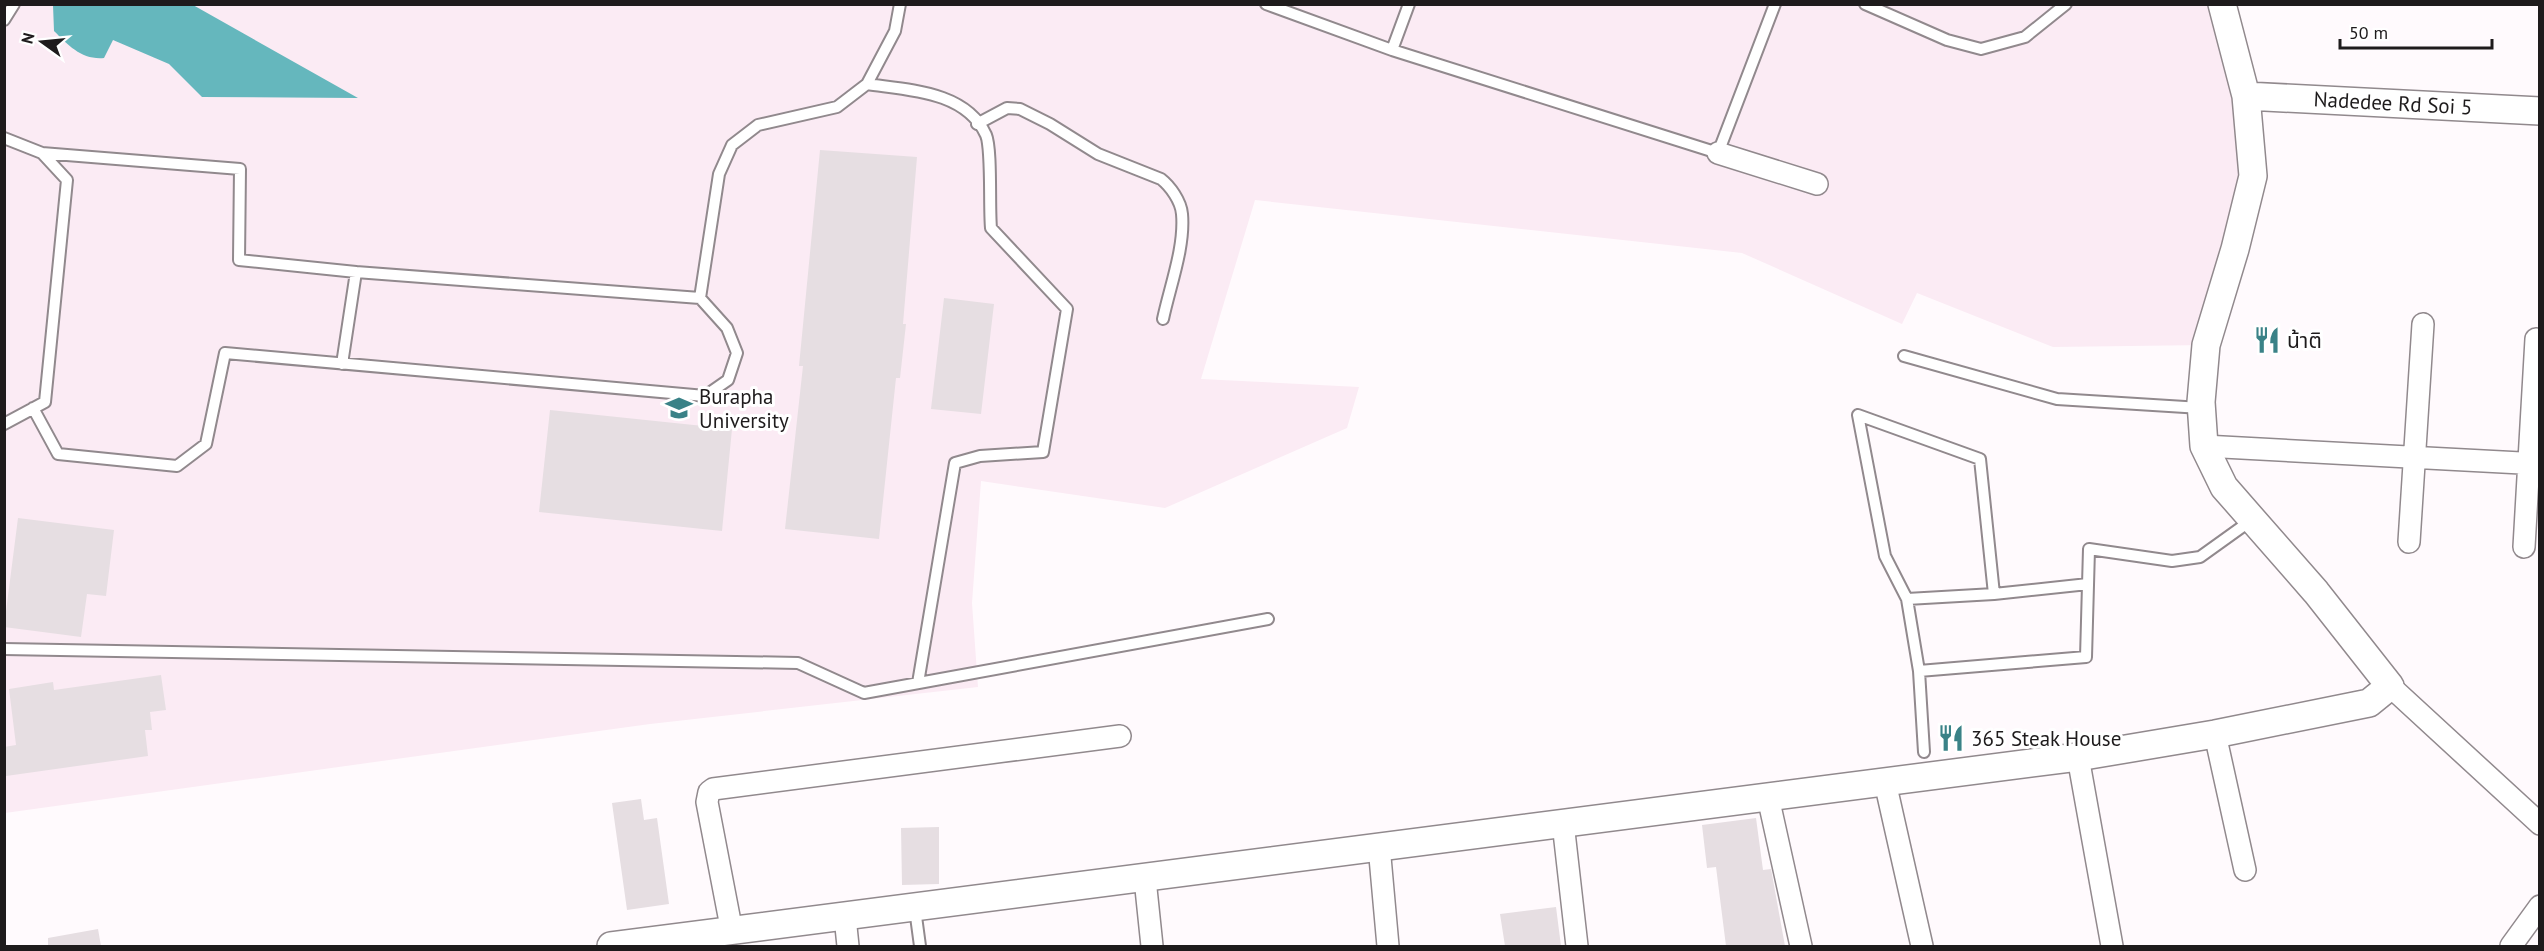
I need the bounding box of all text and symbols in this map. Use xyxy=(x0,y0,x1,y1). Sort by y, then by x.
north arrow xyxy=(12,12,72,72)
scale bar xyxy=(2340,12,2492,50)
text: 50 m xyxy=(2349,21,2388,44)
text: N xyxy=(16,30,39,46)
street label: Nadedee Rd Soi 5 xyxy=(2313,85,2473,121)
restaurant icon: น้าติ xyxy=(2252,325,2282,355)
place label: น้าติ xyxy=(2287,327,2322,354)
place label: Burapha University xyxy=(699,383,789,434)
school or university icon: Burapha University xyxy=(664,393,694,423)
restaurant icon: 365 Steak House xyxy=(1936,723,1966,753)
place label: 365 Steak House xyxy=(1971,725,2121,752)

